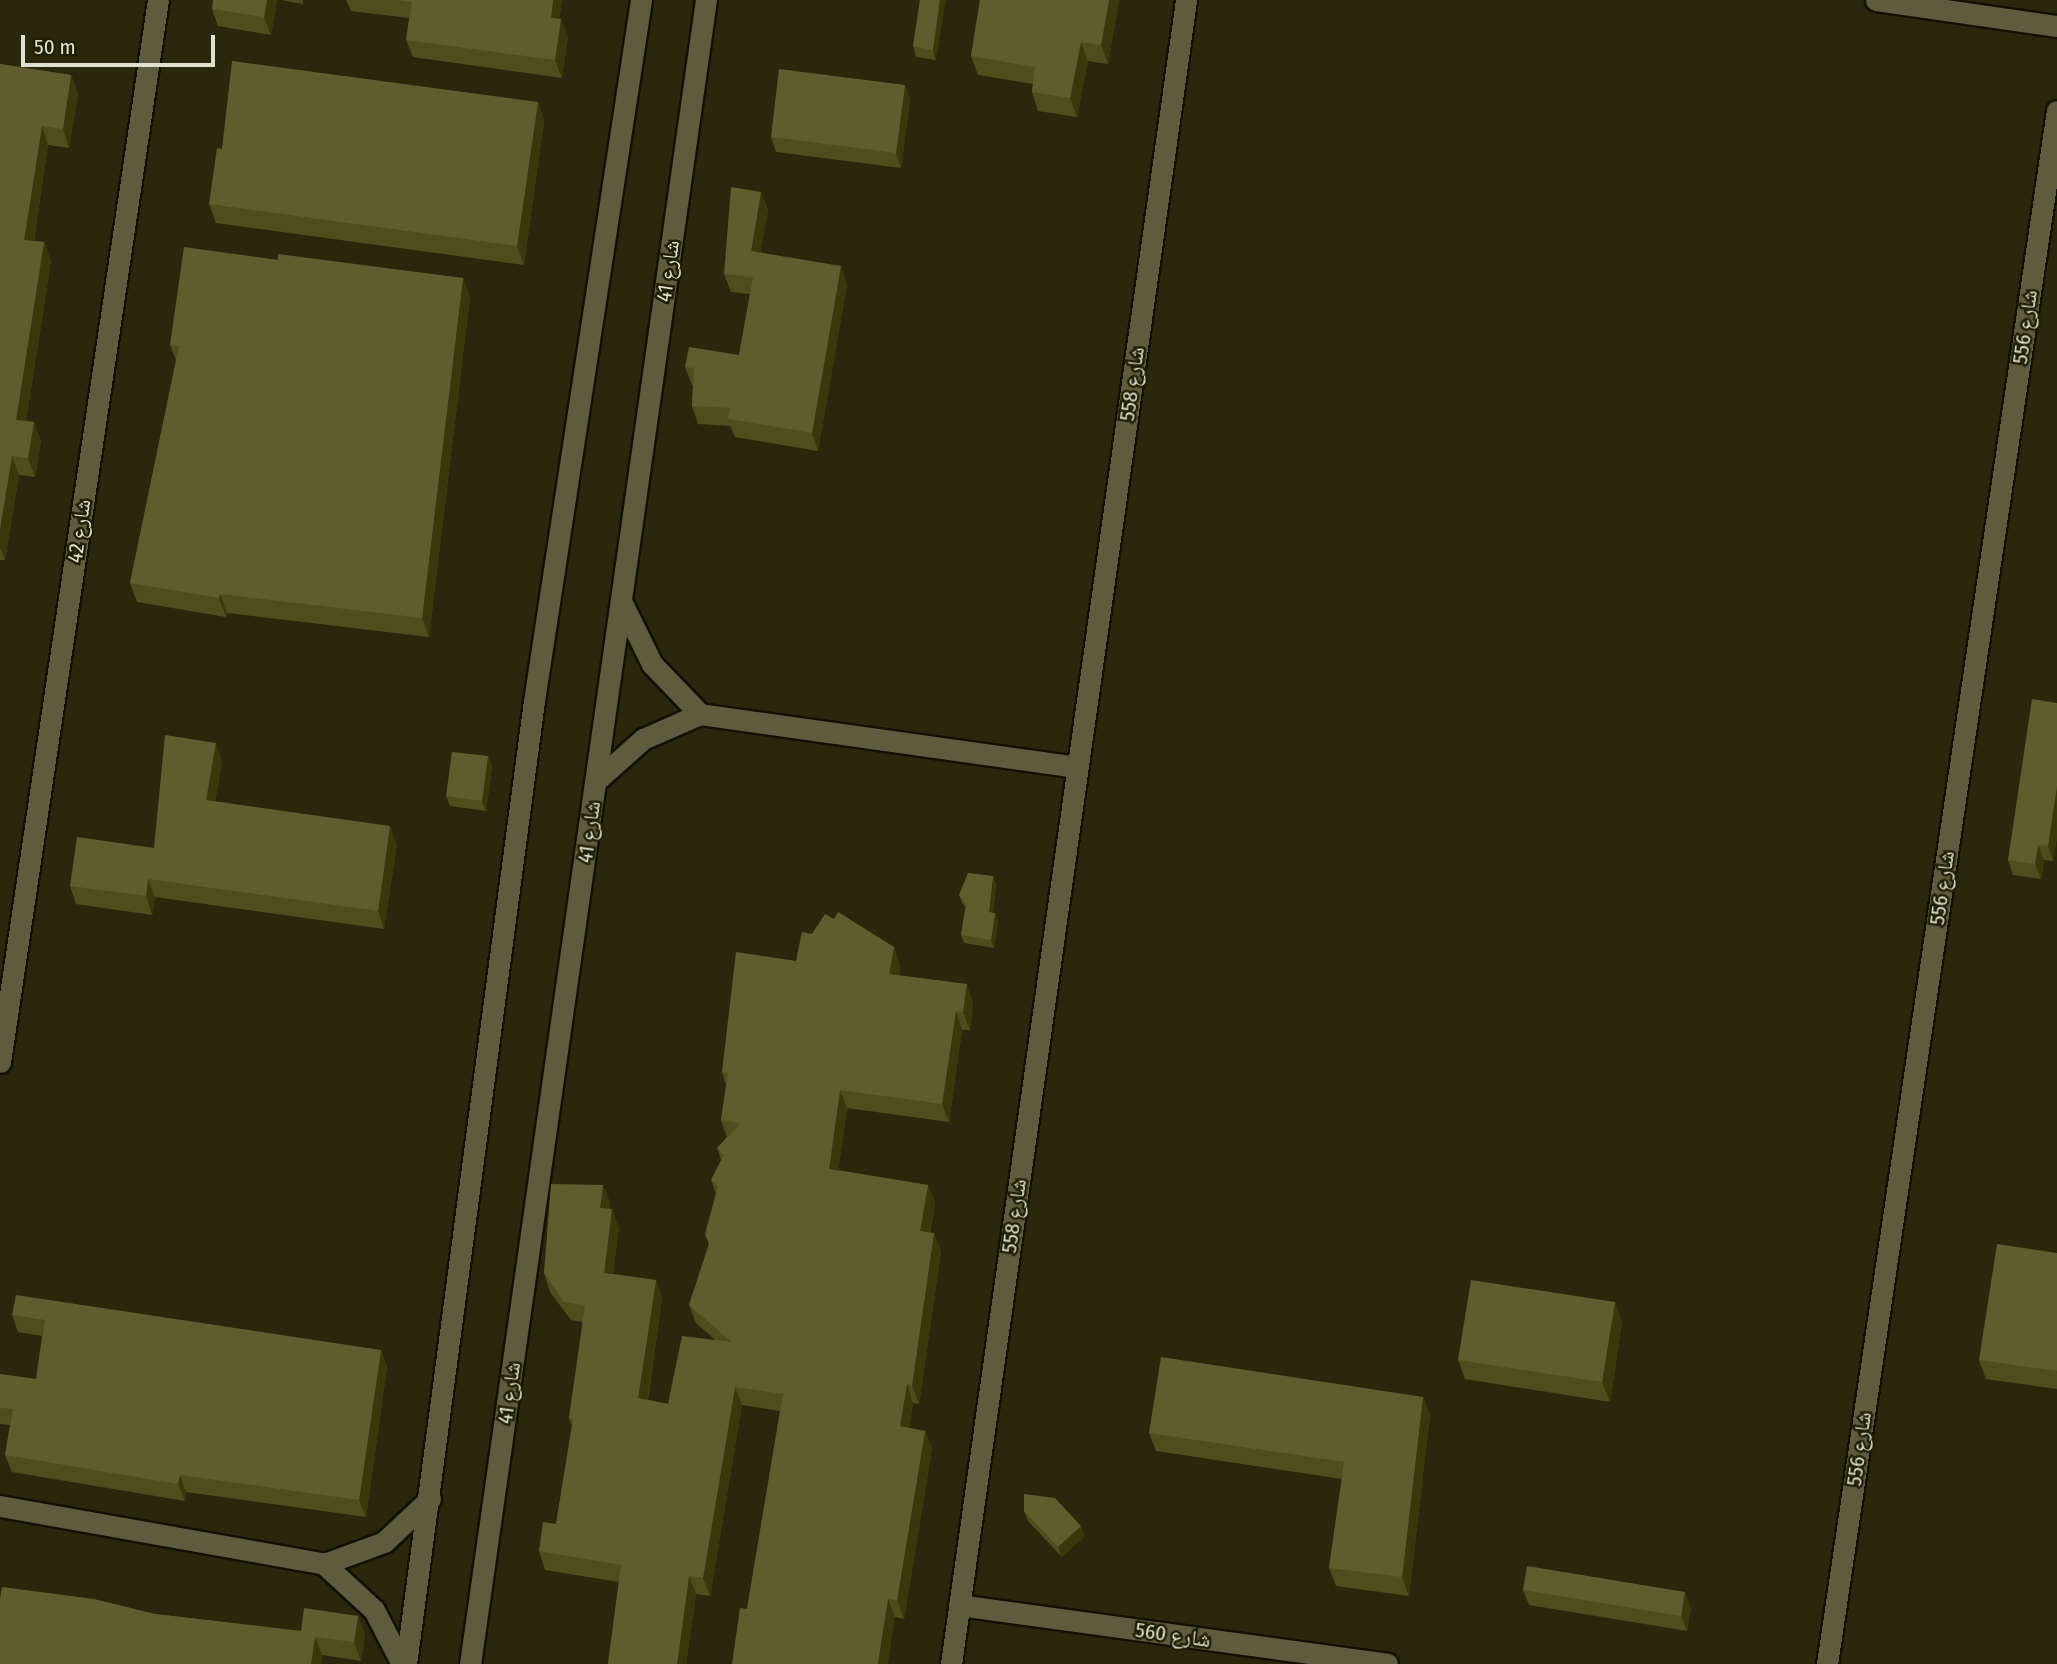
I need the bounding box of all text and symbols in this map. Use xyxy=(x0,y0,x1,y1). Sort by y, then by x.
scale bar xyxy=(24,21,219,65)
text: 50 m xyxy=(34,34,76,60)
street label: شارع 41 xyxy=(651,239,685,303)
street label: شارع 556 xyxy=(2007,288,2043,366)
street label: شارع 558 xyxy=(1114,345,1150,423)
street label: شارع 42 xyxy=(62,498,96,564)
street label: شارع 41 xyxy=(572,800,606,864)
street label: شارع 556 xyxy=(1924,849,1960,927)
street label: شارع 558 xyxy=(996,1177,1032,1255)
street label: شارع 41 xyxy=(492,1361,526,1425)
street label: شارع 556 xyxy=(1841,1410,1877,1488)
street label: شارع 560 xyxy=(1134,1617,1212,1653)

